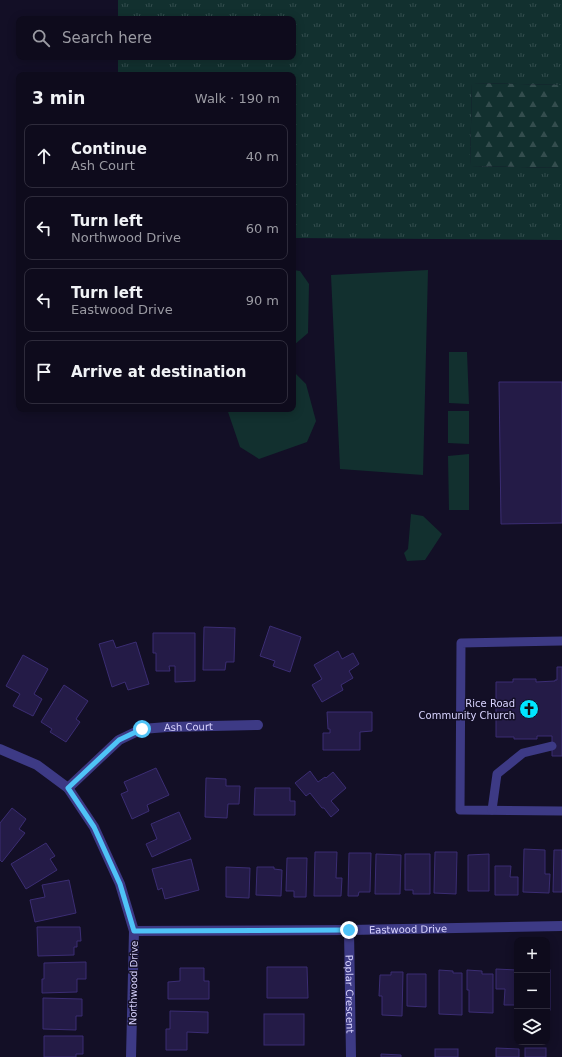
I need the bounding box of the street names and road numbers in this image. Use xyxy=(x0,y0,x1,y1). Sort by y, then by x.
street label: Ash Court xyxy=(164,721,213,733)
street label: Eastwood Drive xyxy=(369,923,447,936)
street label: Northwood Drive xyxy=(127,941,140,1025)
street label: Poplar Crescent xyxy=(343,955,356,1033)

